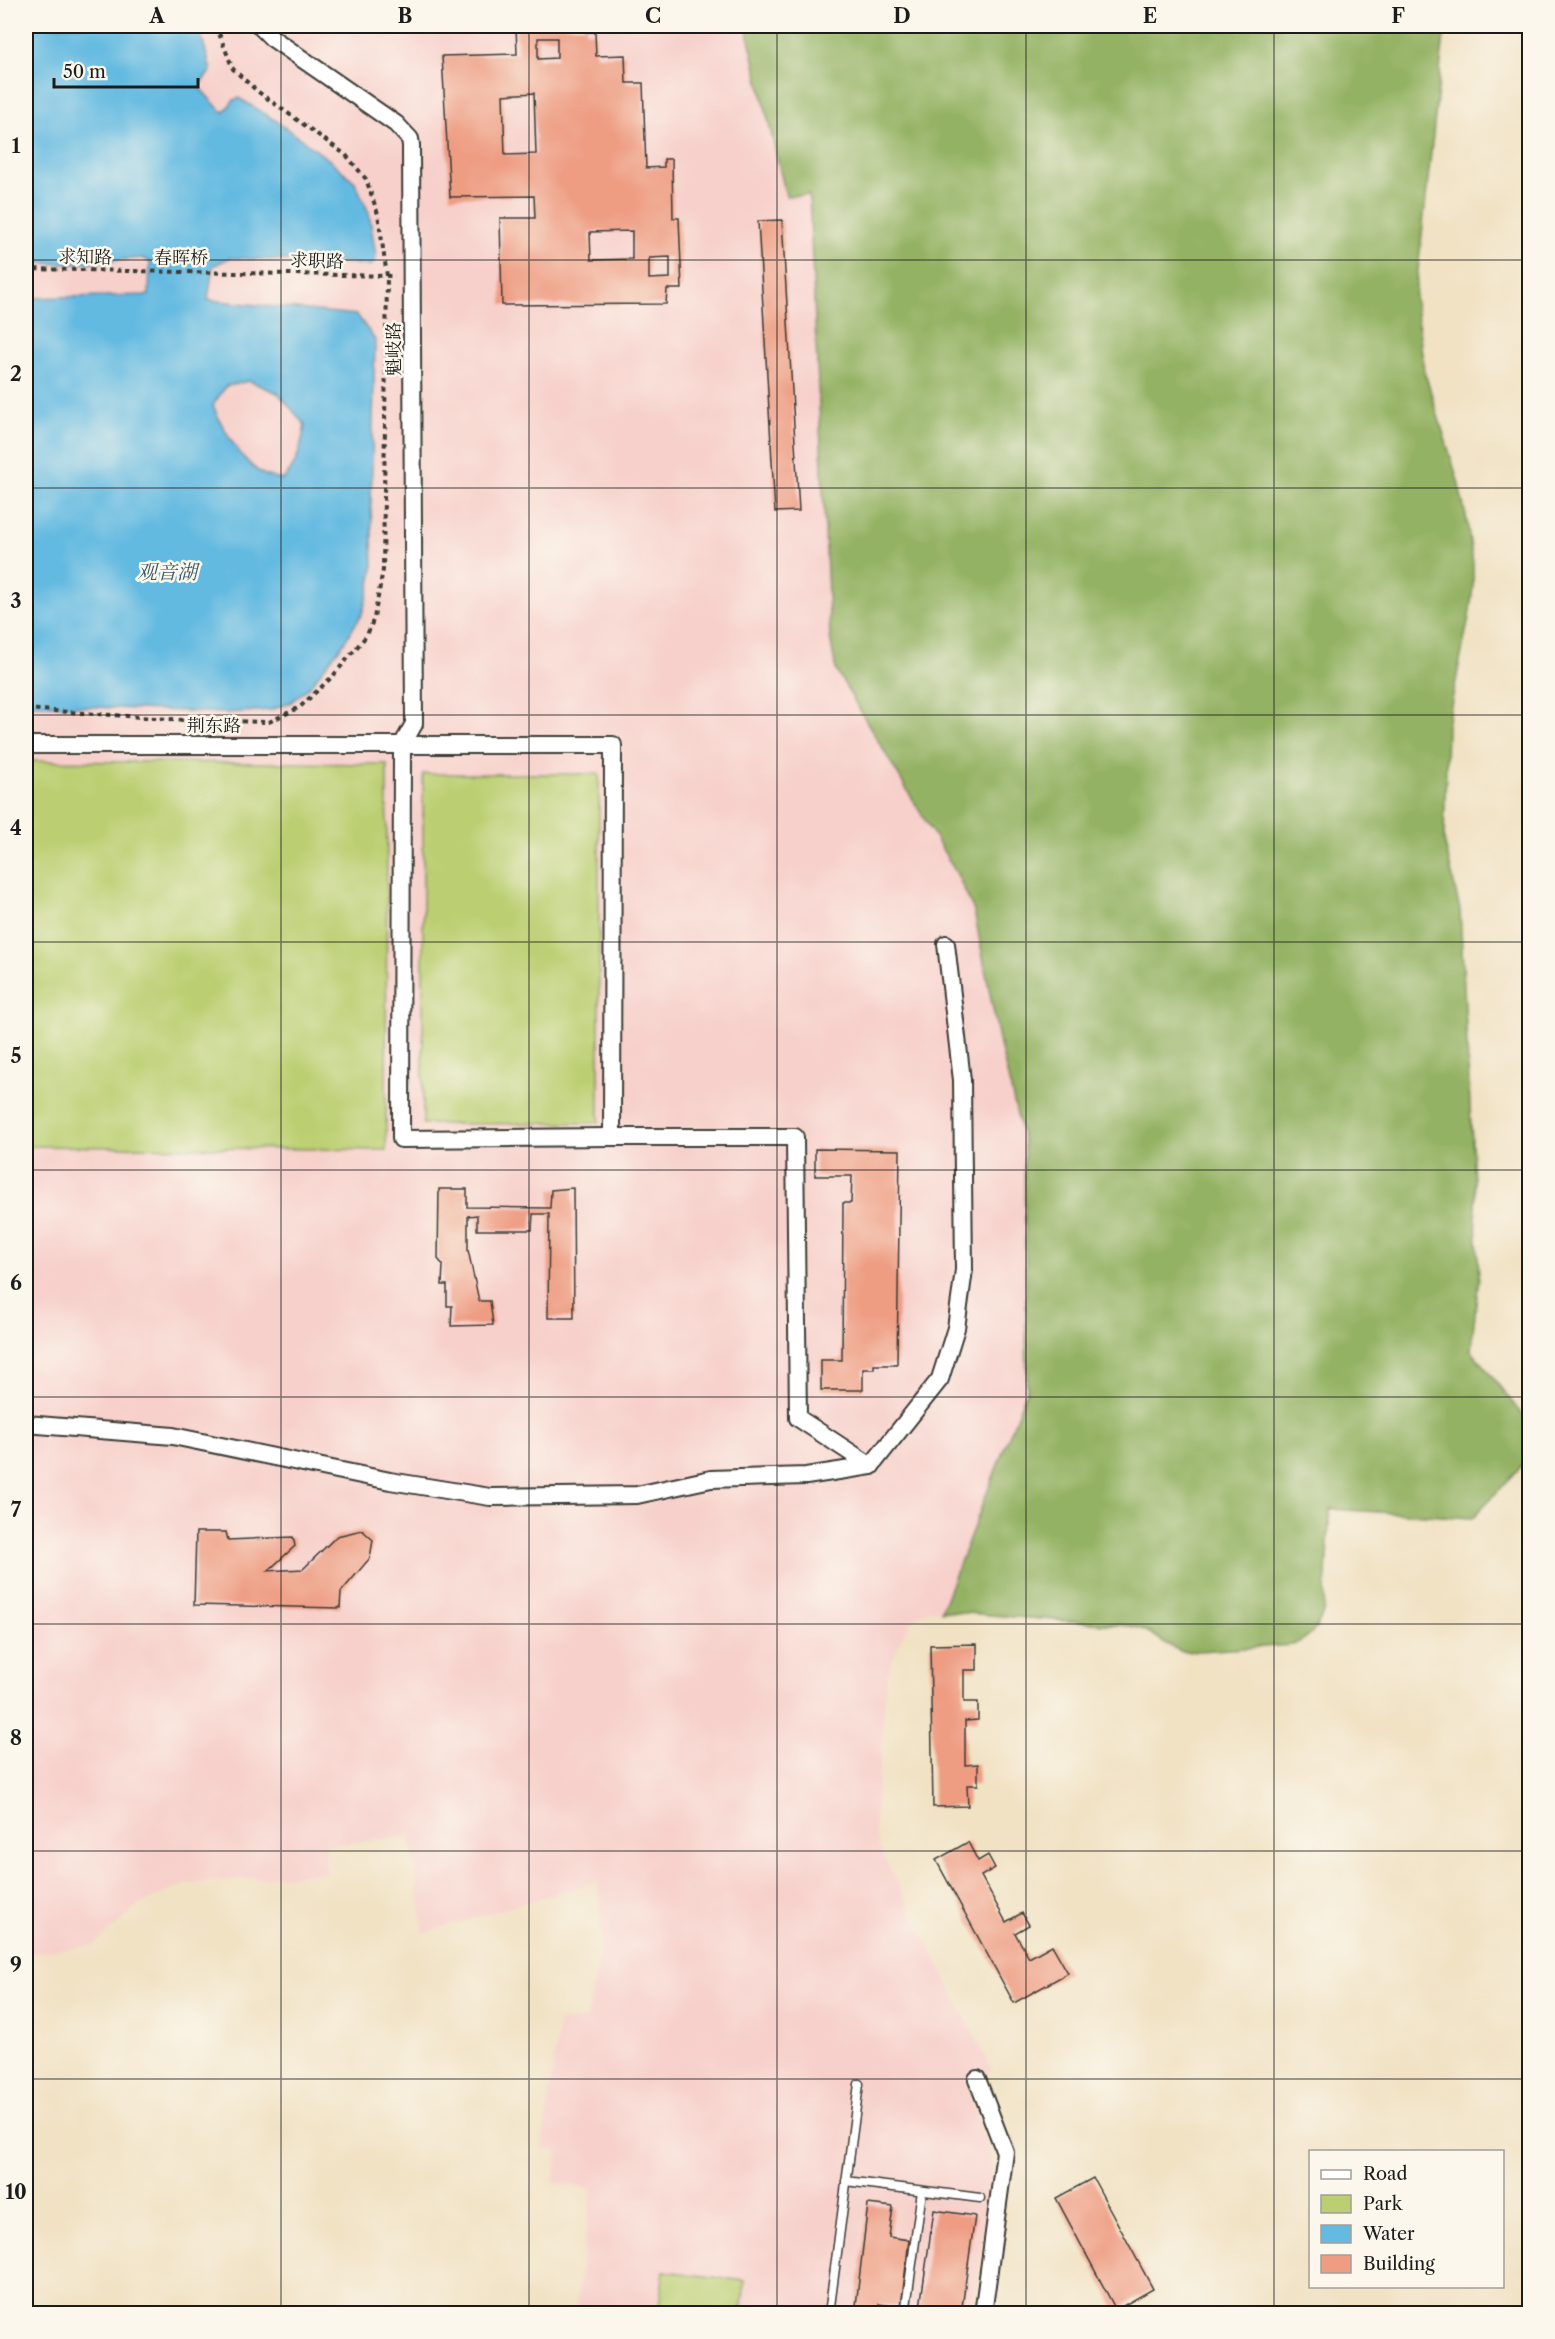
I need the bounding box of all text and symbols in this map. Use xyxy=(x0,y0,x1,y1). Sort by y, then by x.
text: A xyxy=(148,4,165,28)
text: B xyxy=(398,4,413,28)
text: C xyxy=(645,4,661,28)
text: D xyxy=(893,4,911,28)
text: E xyxy=(1143,4,1157,28)
text: F xyxy=(1391,4,1405,28)
scale bar xyxy=(54,51,198,89)
text: 50 m xyxy=(63,61,106,83)
text: 1 xyxy=(12,134,21,158)
street label: 求知路 xyxy=(58,246,112,268)
street label: 春晖桥 xyxy=(154,247,208,269)
street label: 求职路 xyxy=(290,249,344,273)
street label: 魁岐路 xyxy=(383,322,405,376)
text: 2 xyxy=(10,362,22,386)
water label: 观音湖 xyxy=(137,560,200,584)
text: 3 xyxy=(10,589,22,613)
street label: 荆东路 xyxy=(187,715,241,737)
text: 4 xyxy=(10,816,22,840)
text: 5 xyxy=(10,1044,22,1068)
text: 6 xyxy=(10,1271,22,1295)
text: 7 xyxy=(11,1498,22,1522)
text: 8 xyxy=(10,1726,22,1750)
text: 9 xyxy=(10,1953,22,1977)
legend xyxy=(1309,2150,1504,2288)
text: Road xyxy=(1363,2163,1408,2185)
text: 10 xyxy=(5,2180,27,2204)
text: Park xyxy=(1363,2193,1404,2215)
text: Water xyxy=(1362,2223,1415,2245)
text: Building xyxy=(1363,2253,1435,2275)

